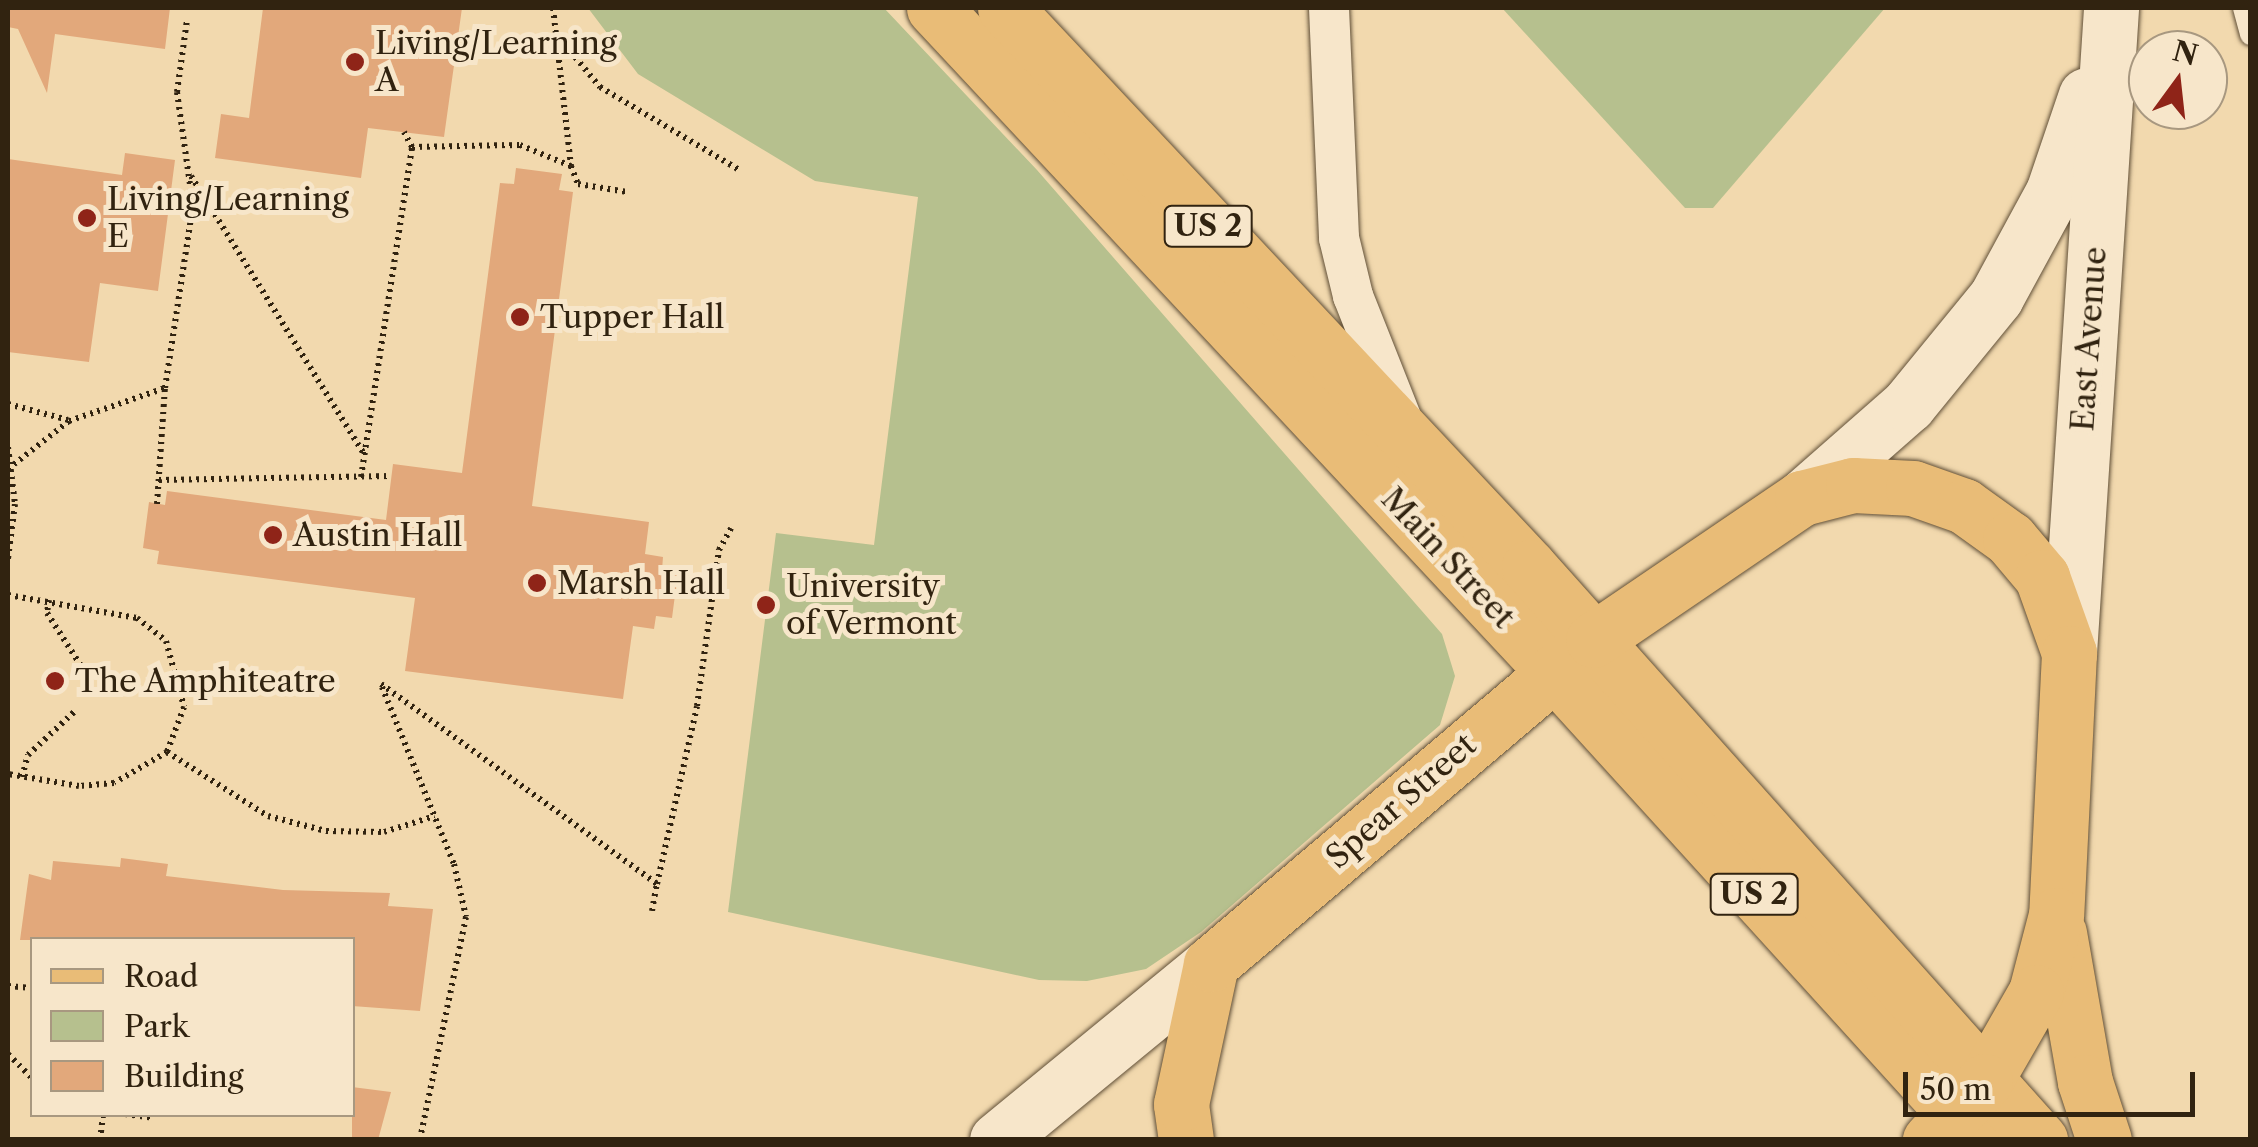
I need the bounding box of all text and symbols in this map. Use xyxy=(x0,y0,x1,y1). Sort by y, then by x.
place label: Living/Learning A xyxy=(375,25,617,100)
north arrow xyxy=(2128,30,2228,130)
text: N xyxy=(2169,33,2201,73)
marker: Living/Learning A xyxy=(344,51,366,73)
place label: Living/Learning E xyxy=(107,181,349,256)
road number: US 2 xyxy=(1163,201,1253,251)
marker: Living/Learning E xyxy=(76,207,98,229)
street label: East Avenue xyxy=(2063,245,2115,433)
place label: Tupper Hall xyxy=(540,298,725,336)
marker: Tupper Hall xyxy=(509,306,531,328)
street label: Main Street xyxy=(1373,480,1523,636)
place label: Austin Hall xyxy=(293,516,462,554)
marker: Austin Hall xyxy=(262,524,284,546)
place label: Marsh Hall xyxy=(557,564,725,602)
place label: University of Vermont xyxy=(786,568,958,643)
marker: Marsh Hall xyxy=(526,572,548,594)
marker: University of Vermont xyxy=(755,594,777,616)
place label: The Amphiteatre xyxy=(75,662,337,700)
marker: The Amphiteatre xyxy=(44,670,66,692)
street label: Spear Street xyxy=(1318,725,1484,877)
road number: US 2 xyxy=(1709,869,1799,919)
legend xyxy=(30,937,355,1117)
text: Road xyxy=(124,958,198,995)
text: Park xyxy=(124,1008,189,1045)
scale bar xyxy=(1908,1052,2200,1114)
text: Building xyxy=(124,1058,244,1095)
text: 50 m xyxy=(1920,1071,1991,1108)

